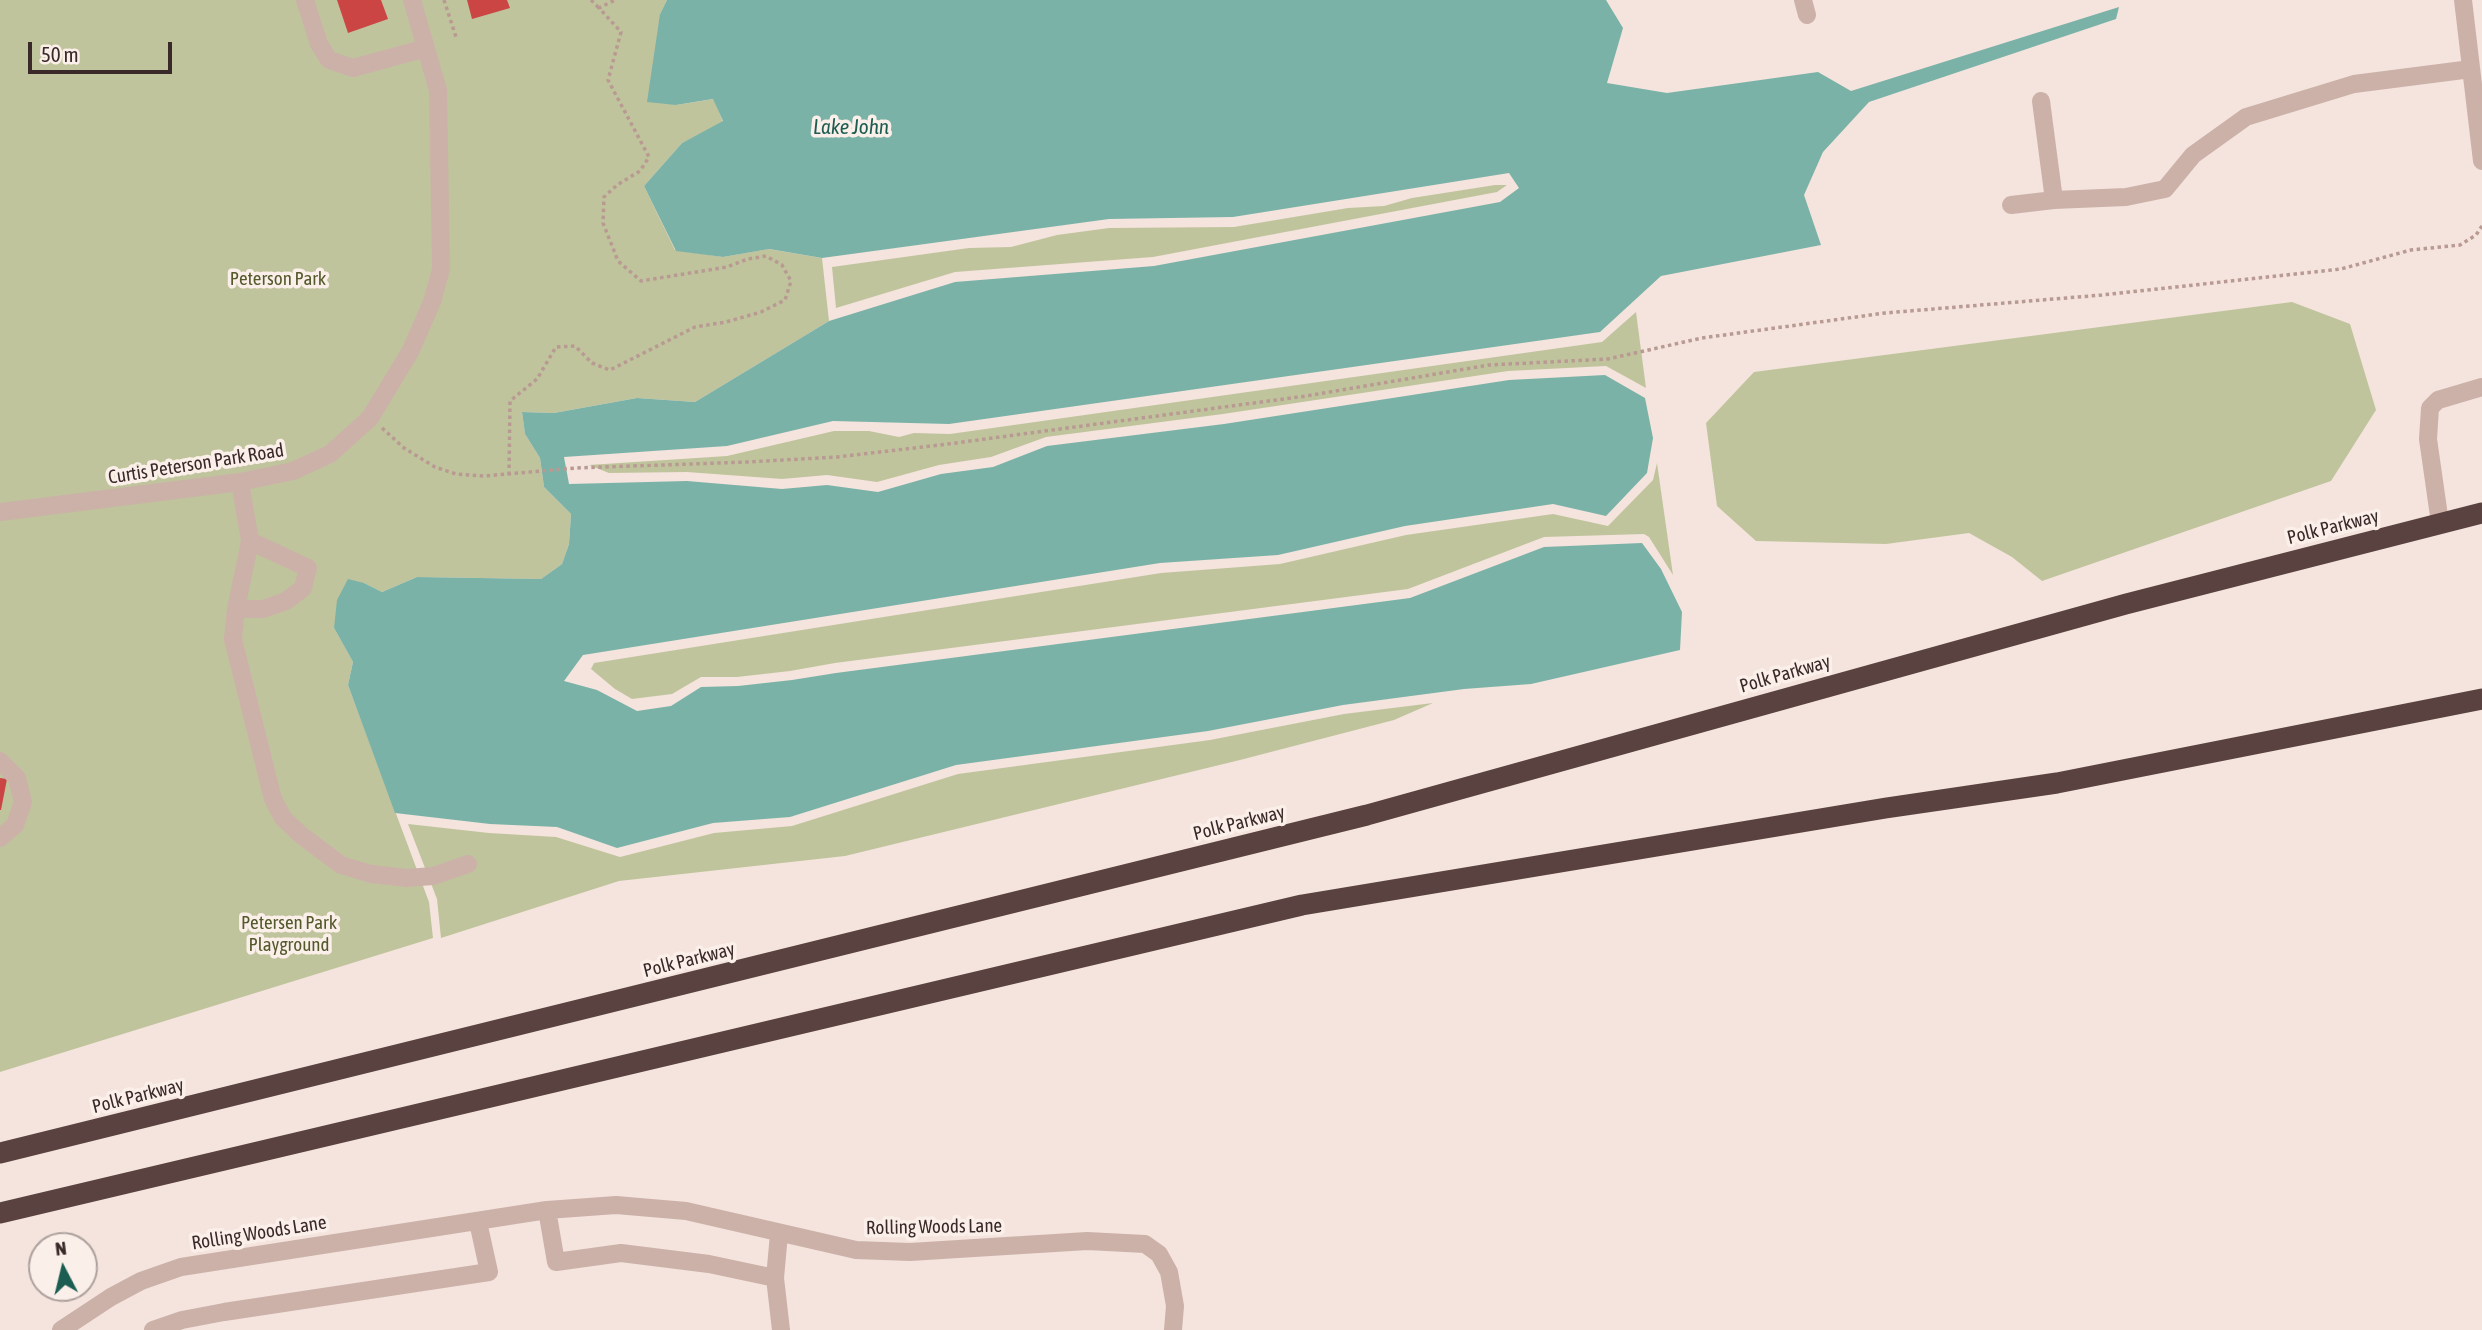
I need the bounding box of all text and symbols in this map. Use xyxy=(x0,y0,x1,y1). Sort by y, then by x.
scale bar xyxy=(32,28,175,72)
text: 50 m xyxy=(41,42,79,66)
water label: Lake John xyxy=(813,114,889,140)
park label: Peterson Park xyxy=(230,268,326,290)
street label: Curtis Peterson Park Road xyxy=(107,439,285,489)
street label: Polk Parkway xyxy=(2285,505,2381,549)
street label: Polk Parkway xyxy=(1737,650,1833,698)
street label: Polk Parkway xyxy=(1191,801,1287,845)
park label: Petersen Park Playground xyxy=(241,912,337,956)
street label: Polk Parkway xyxy=(641,938,737,982)
street label: Polk Parkway xyxy=(90,1074,186,1118)
street label: Rolling Woods Lane xyxy=(190,1211,328,1255)
street label: Rolling Woods Lane xyxy=(866,1214,1002,1240)
north arrow xyxy=(28,1232,98,1302)
text: N xyxy=(54,1237,68,1260)

